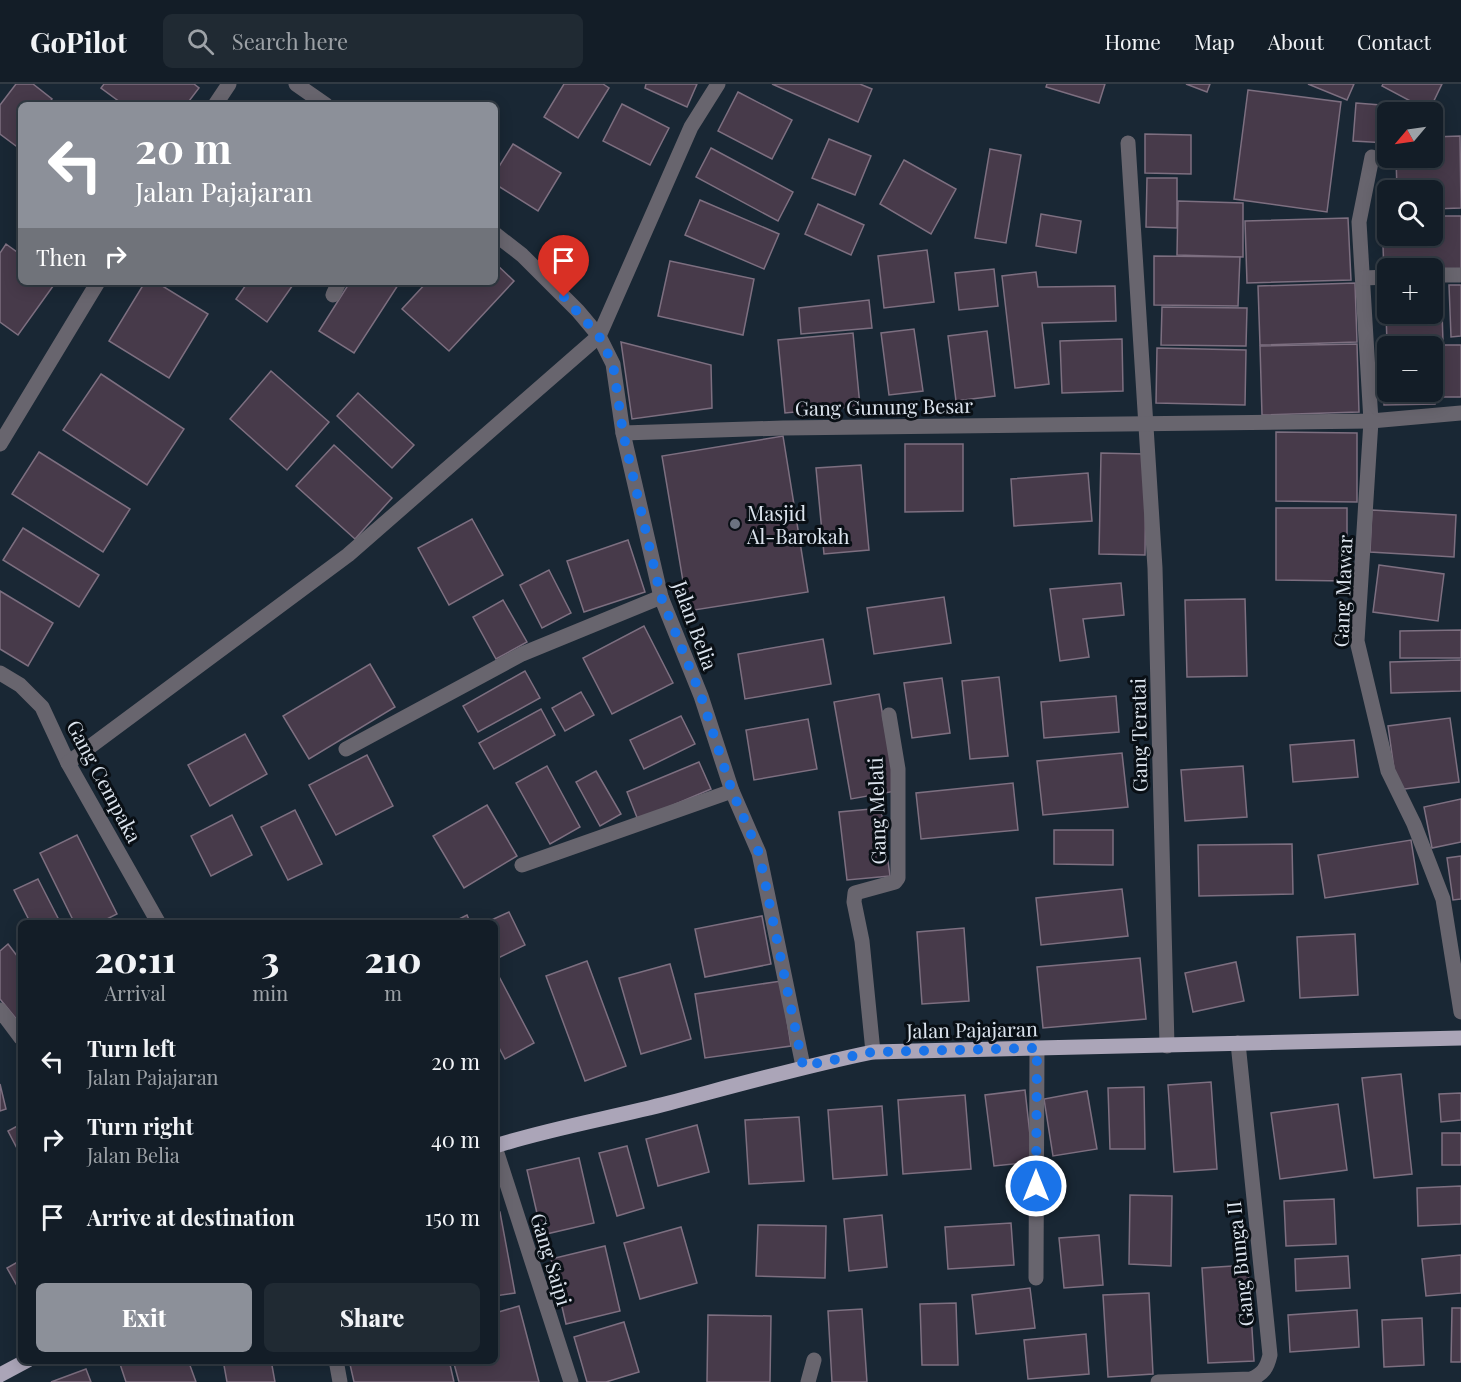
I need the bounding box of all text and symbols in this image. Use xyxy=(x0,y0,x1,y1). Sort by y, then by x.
search box xyxy=(163,14,583,68)
text: GoPilot xyxy=(30,23,127,60)
icon: search xyxy=(184,25,217,58)
text: Search here xyxy=(232,26,348,56)
text: Home xyxy=(1105,27,1161,55)
text: Map xyxy=(1194,27,1235,55)
text: About xyxy=(1268,27,1324,55)
text: Contact xyxy=(1357,27,1431,55)
north arrow xyxy=(1377,102,1443,168)
map controls xyxy=(1377,102,1443,402)
text: 20 m xyxy=(135,119,232,175)
icon: left xyxy=(36,126,114,204)
text: Jalan Pajajaran xyxy=(135,173,313,209)
button: search xyxy=(1377,180,1443,246)
pin xyxy=(538,235,589,297)
icon: right xyxy=(99,240,132,273)
text: Then xyxy=(36,242,87,272)
icon: arrive xyxy=(547,244,580,277)
button: + xyxy=(1377,258,1443,324)
button: − xyxy=(1377,336,1443,402)
street label: Gang Gunung Besar xyxy=(795,391,973,421)
place label: Masjid Al-Barokah xyxy=(746,499,850,549)
marker: Masjid Al-Barokah xyxy=(728,517,742,531)
street label: Gang Mawar xyxy=(1327,534,1357,648)
street label: Jalan Belia xyxy=(667,576,725,673)
street label: Gang Teratai xyxy=(1124,678,1152,792)
street label: Gang Cempaka xyxy=(61,715,149,847)
street label: Gang Melati xyxy=(861,757,891,865)
text: 20:11 xyxy=(94,934,176,982)
text: 3 xyxy=(261,934,279,982)
text: 210 xyxy=(364,934,422,982)
text: Arrival xyxy=(104,979,166,1006)
text: min xyxy=(253,979,288,1006)
text: m xyxy=(384,979,402,1006)
street label: Jalan Pajajaran xyxy=(905,1014,1038,1044)
text: Turn left xyxy=(87,1033,176,1063)
icon: left xyxy=(36,1045,69,1078)
text: 20 m xyxy=(431,1046,480,1076)
text: Jalan Pajajaran xyxy=(87,1063,219,1090)
text: Turn right xyxy=(87,1111,193,1141)
icon: right xyxy=(36,1123,69,1156)
text: 40 m xyxy=(431,1124,480,1154)
text: Jalan Belia xyxy=(87,1141,180,1168)
position arrow xyxy=(1004,1154,1068,1218)
street label: Gang Bunga II xyxy=(1219,1200,1259,1328)
icon: arrive xyxy=(36,1201,69,1234)
text: Arrive at destination xyxy=(87,1202,295,1232)
text: 150 m xyxy=(425,1202,480,1232)
street label: Gang Saipi xyxy=(525,1209,579,1309)
button: Exit xyxy=(36,1283,252,1352)
button: Share xyxy=(264,1283,480,1352)

